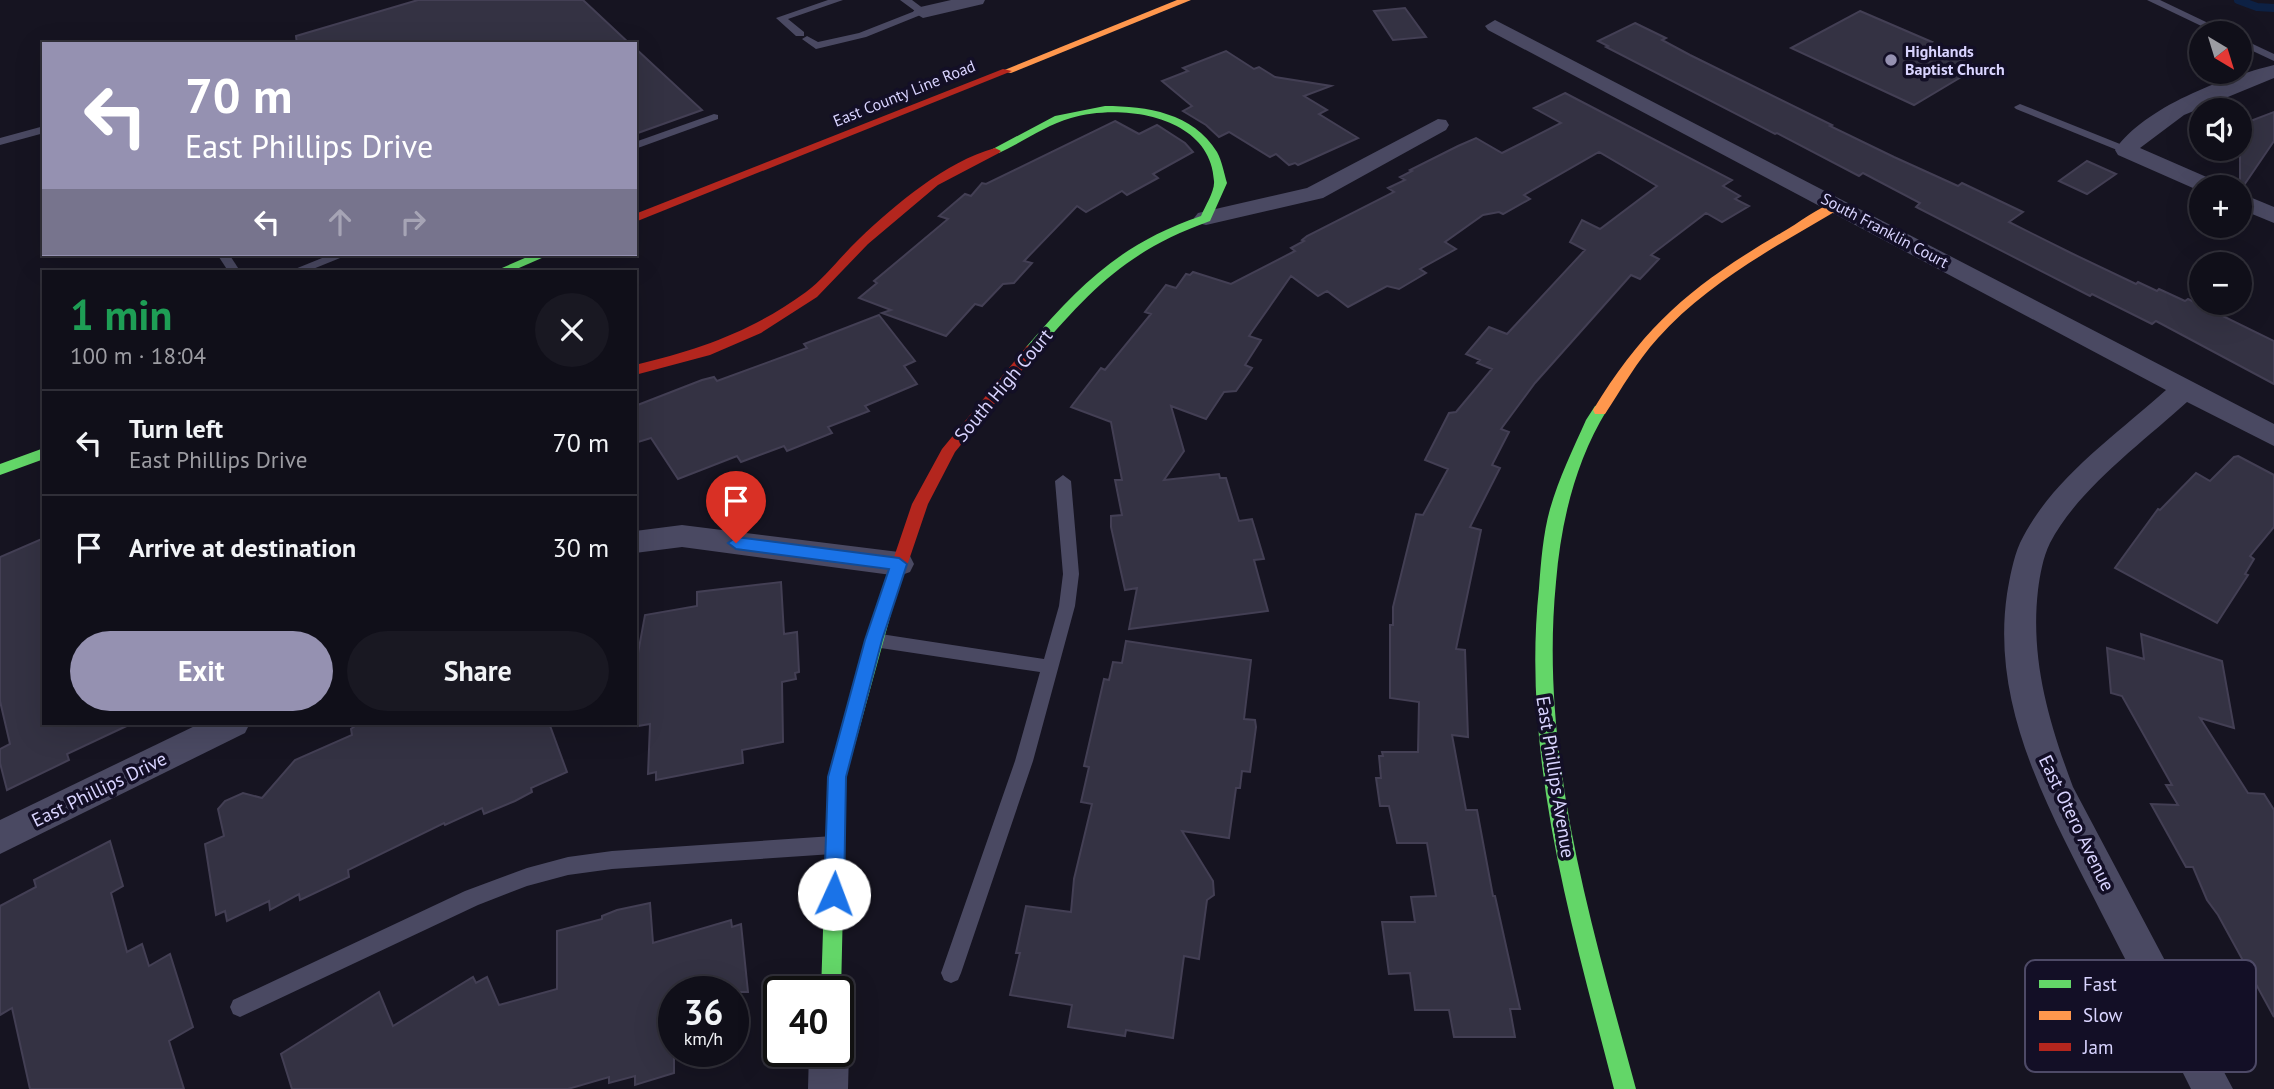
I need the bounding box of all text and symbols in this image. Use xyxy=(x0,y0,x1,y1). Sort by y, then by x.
north arrow xyxy=(2189,21,2252,84)
map controls xyxy=(2189,21,2252,315)
place label: Highlands Baptist Church xyxy=(1905,41,2005,79)
marker: Highlands Baptist Church xyxy=(1883,52,1899,68)
street label: East County Line Road xyxy=(830,55,978,131)
text: 70 m xyxy=(185,63,292,127)
icon: left xyxy=(70,70,161,161)
button: sound xyxy=(2189,98,2252,161)
text: East Phillips Drive xyxy=(185,125,433,167)
button: + xyxy=(2189,175,2252,238)
street label: South Franklin Court xyxy=(1818,188,1953,272)
icon: left xyxy=(248,203,286,241)
icon: ahead xyxy=(321,203,359,241)
icon: right xyxy=(394,203,432,241)
button: − xyxy=(2189,252,2252,315)
text: 1 min xyxy=(70,287,172,342)
button: close xyxy=(535,293,609,367)
street label: South High Court xyxy=(949,323,1058,446)
text: 100 m · 18:04 xyxy=(70,341,206,370)
text: Turn left xyxy=(129,412,223,445)
icon: left xyxy=(70,424,108,462)
text: 70 m xyxy=(553,426,609,459)
text: East Phillips Drive xyxy=(129,445,307,474)
pin xyxy=(706,471,766,543)
icon: arrive xyxy=(717,482,755,520)
icon: arrive xyxy=(70,529,108,567)
text: Arrive at destination xyxy=(129,531,356,564)
text: 30 m xyxy=(553,531,609,564)
button: Exit xyxy=(70,631,333,711)
button: Share xyxy=(347,631,609,711)
street label: East Phillips Avenue xyxy=(1531,694,1581,860)
street label: East Phillips Drive xyxy=(28,746,170,832)
street label: East Otero Avenue xyxy=(2034,751,2120,895)
position arrow xyxy=(797,857,871,931)
legend xyxy=(2025,960,2256,1072)
text: Fast xyxy=(2083,972,2117,996)
speed limit sign: 40 xyxy=(763,976,854,1067)
text: 36 xyxy=(684,989,723,1035)
text: Slow xyxy=(2083,1003,2123,1027)
text: km/h xyxy=(684,1027,723,1050)
text: Jam xyxy=(2082,1035,2113,1059)

